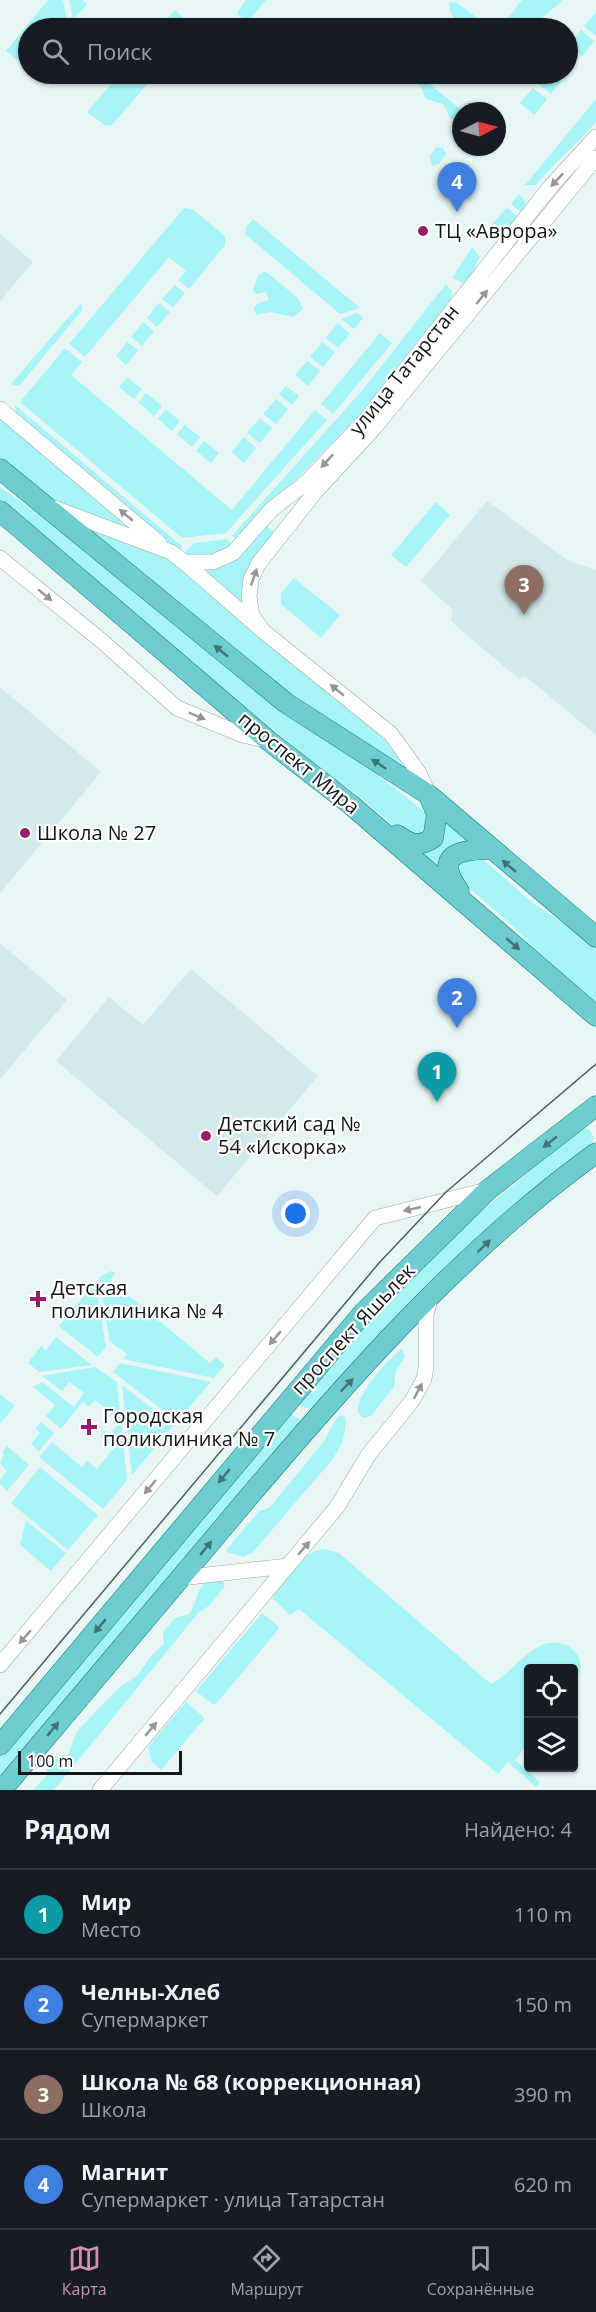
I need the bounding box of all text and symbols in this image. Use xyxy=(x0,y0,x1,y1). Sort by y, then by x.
search box xyxy=(18,18,578,84)
icon: search xyxy=(39,35,72,68)
text: Поиск xyxy=(87,36,152,66)
north arrow xyxy=(452,102,506,156)
pin: 4 xyxy=(438,162,476,212)
one-way arrow xyxy=(550,173,564,187)
place label: ТЦ «Аврора» xyxy=(435,217,558,244)
marker: ТЦ «Аврора» xyxy=(416,224,430,238)
one-way arrow xyxy=(476,289,489,305)
street label: улица Татарстан xyxy=(343,299,465,441)
one-way arrow xyxy=(321,453,334,468)
one-way arrow xyxy=(118,508,134,521)
pin: 3 xyxy=(504,566,544,615)
one-way arrow xyxy=(249,568,259,586)
one-way arrow xyxy=(38,588,53,601)
one-way arrow xyxy=(213,645,228,658)
one-way arrow xyxy=(329,684,344,696)
street label: проспект Мира xyxy=(233,705,366,820)
one-way arrow xyxy=(188,712,206,721)
one-way arrow xyxy=(372,758,388,770)
place label: Школа № 27 xyxy=(37,819,156,846)
marker: Школа № 27 xyxy=(18,826,32,840)
one-way arrow xyxy=(501,859,517,872)
one-way arrow xyxy=(505,938,521,951)
pin: 2 xyxy=(438,978,476,1028)
pin: 1 xyxy=(418,1052,456,1102)
place label: Детский сад № 54 «Искорка» xyxy=(218,1110,361,1160)
marker: Детский сад № 54 «Искорка» xyxy=(199,1129,213,1143)
one-way arrow xyxy=(542,1135,557,1147)
your location xyxy=(281,1199,310,1228)
one-way arrow xyxy=(403,1205,422,1214)
one-way arrow xyxy=(477,1240,491,1254)
street label: проспект Яшьлек xyxy=(285,1257,421,1400)
place label: Детская поликлиника № 4 xyxy=(51,1274,224,1324)
marker: Детская поликлиника № 4 xyxy=(29,1290,47,1308)
one-way arrow xyxy=(268,1330,281,1346)
one-way arrow xyxy=(340,1377,354,1392)
one-way arrow xyxy=(413,1382,423,1399)
place label: Городская поликлиника № 7 xyxy=(103,1402,275,1452)
marker: Городская поликлиника № 7 xyxy=(80,1418,98,1436)
one-way arrow xyxy=(218,1468,231,1484)
one-way arrow xyxy=(143,1479,156,1495)
one-way arrow xyxy=(199,1541,212,1556)
one-way arrow xyxy=(297,1541,310,1556)
one-way arrow xyxy=(94,1619,107,1634)
one-way arrow xyxy=(19,1629,32,1644)
map controls xyxy=(524,1664,578,1772)
button: locate xyxy=(524,1664,578,1718)
button: layers xyxy=(524,1718,578,1772)
one-way arrow xyxy=(46,1722,59,1737)
one-way arrow xyxy=(144,1722,157,1737)
scale bar xyxy=(18,1748,182,1776)
text: 100 m xyxy=(27,1750,73,1772)
text: Рядом xyxy=(24,1811,111,1847)
text: Найдено: 4 xyxy=(464,1816,572,1843)
text: Мир xyxy=(81,1886,132,1916)
text: 1 xyxy=(38,1901,49,1928)
text: 110 m xyxy=(514,1901,572,1928)
text: Место xyxy=(81,1916,141,1943)
text: Челны-Хлеб xyxy=(81,1976,220,2006)
text: 2 xyxy=(38,1991,49,2018)
text: 150 m xyxy=(514,1991,572,2018)
text: Супермаркет xyxy=(81,2006,208,2033)
text: Школа № 68 (коррекционная) xyxy=(81,2066,421,2096)
text: 3 xyxy=(38,2081,49,2108)
text: 390 m xyxy=(514,2081,572,2108)
text: Школа xyxy=(81,2096,147,2123)
text: Магнит xyxy=(81,2156,168,2186)
text: 4 xyxy=(38,2171,49,2198)
text: 620 m xyxy=(514,2171,572,2198)
text: Супермаркет · улица Татарстан xyxy=(81,2186,385,2213)
tab: Карта xyxy=(62,2242,107,2300)
tab: Маршрут xyxy=(230,2242,303,2300)
tab: Сохранённые xyxy=(427,2242,534,2300)

